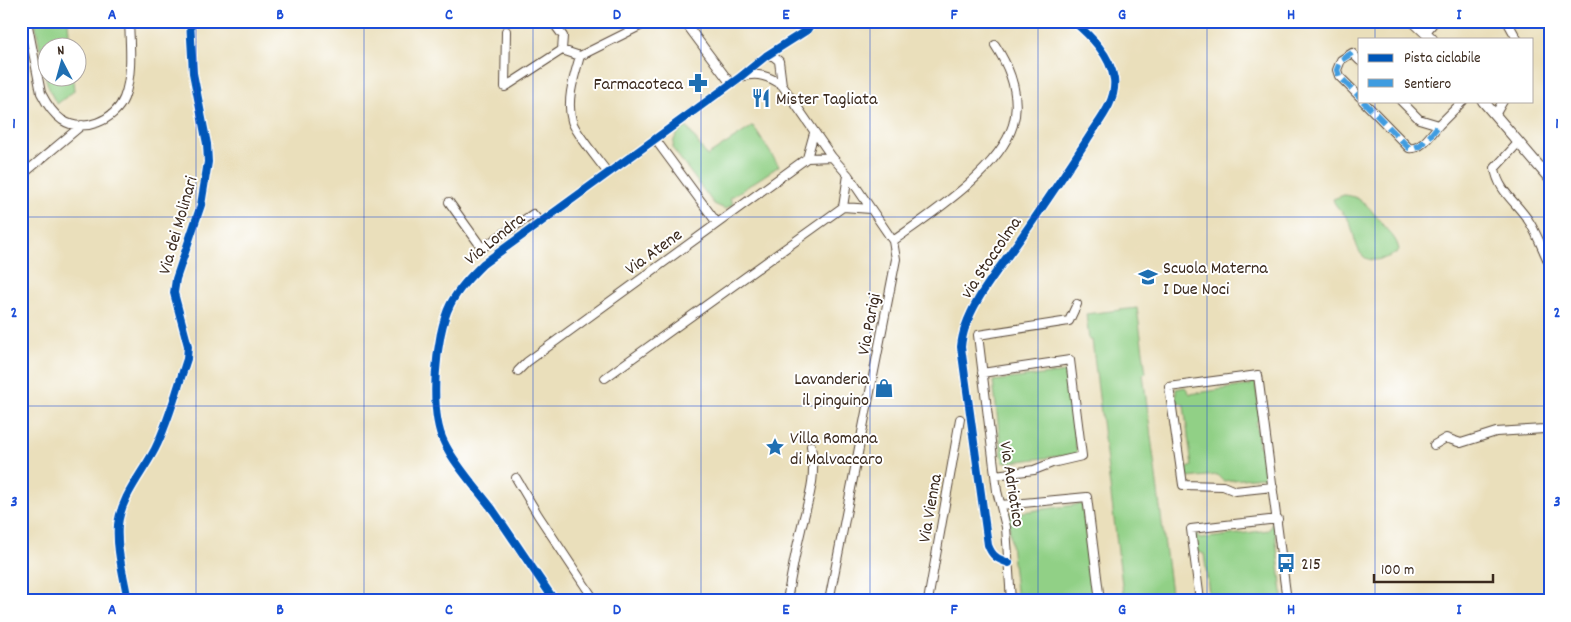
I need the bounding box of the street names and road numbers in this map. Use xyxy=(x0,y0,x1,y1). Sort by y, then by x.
street label: Via dei Molinari xyxy=(153,174,205,278)
street label: Via Londra xyxy=(460,207,532,272)
street label: via Stoccolma xyxy=(956,212,1029,304)
street label: Via Atene xyxy=(621,224,688,282)
street label: Via Parigi xyxy=(852,292,889,357)
street label: Via Adriatico xyxy=(991,440,1030,529)
street label: Via Vienna xyxy=(913,472,950,545)

